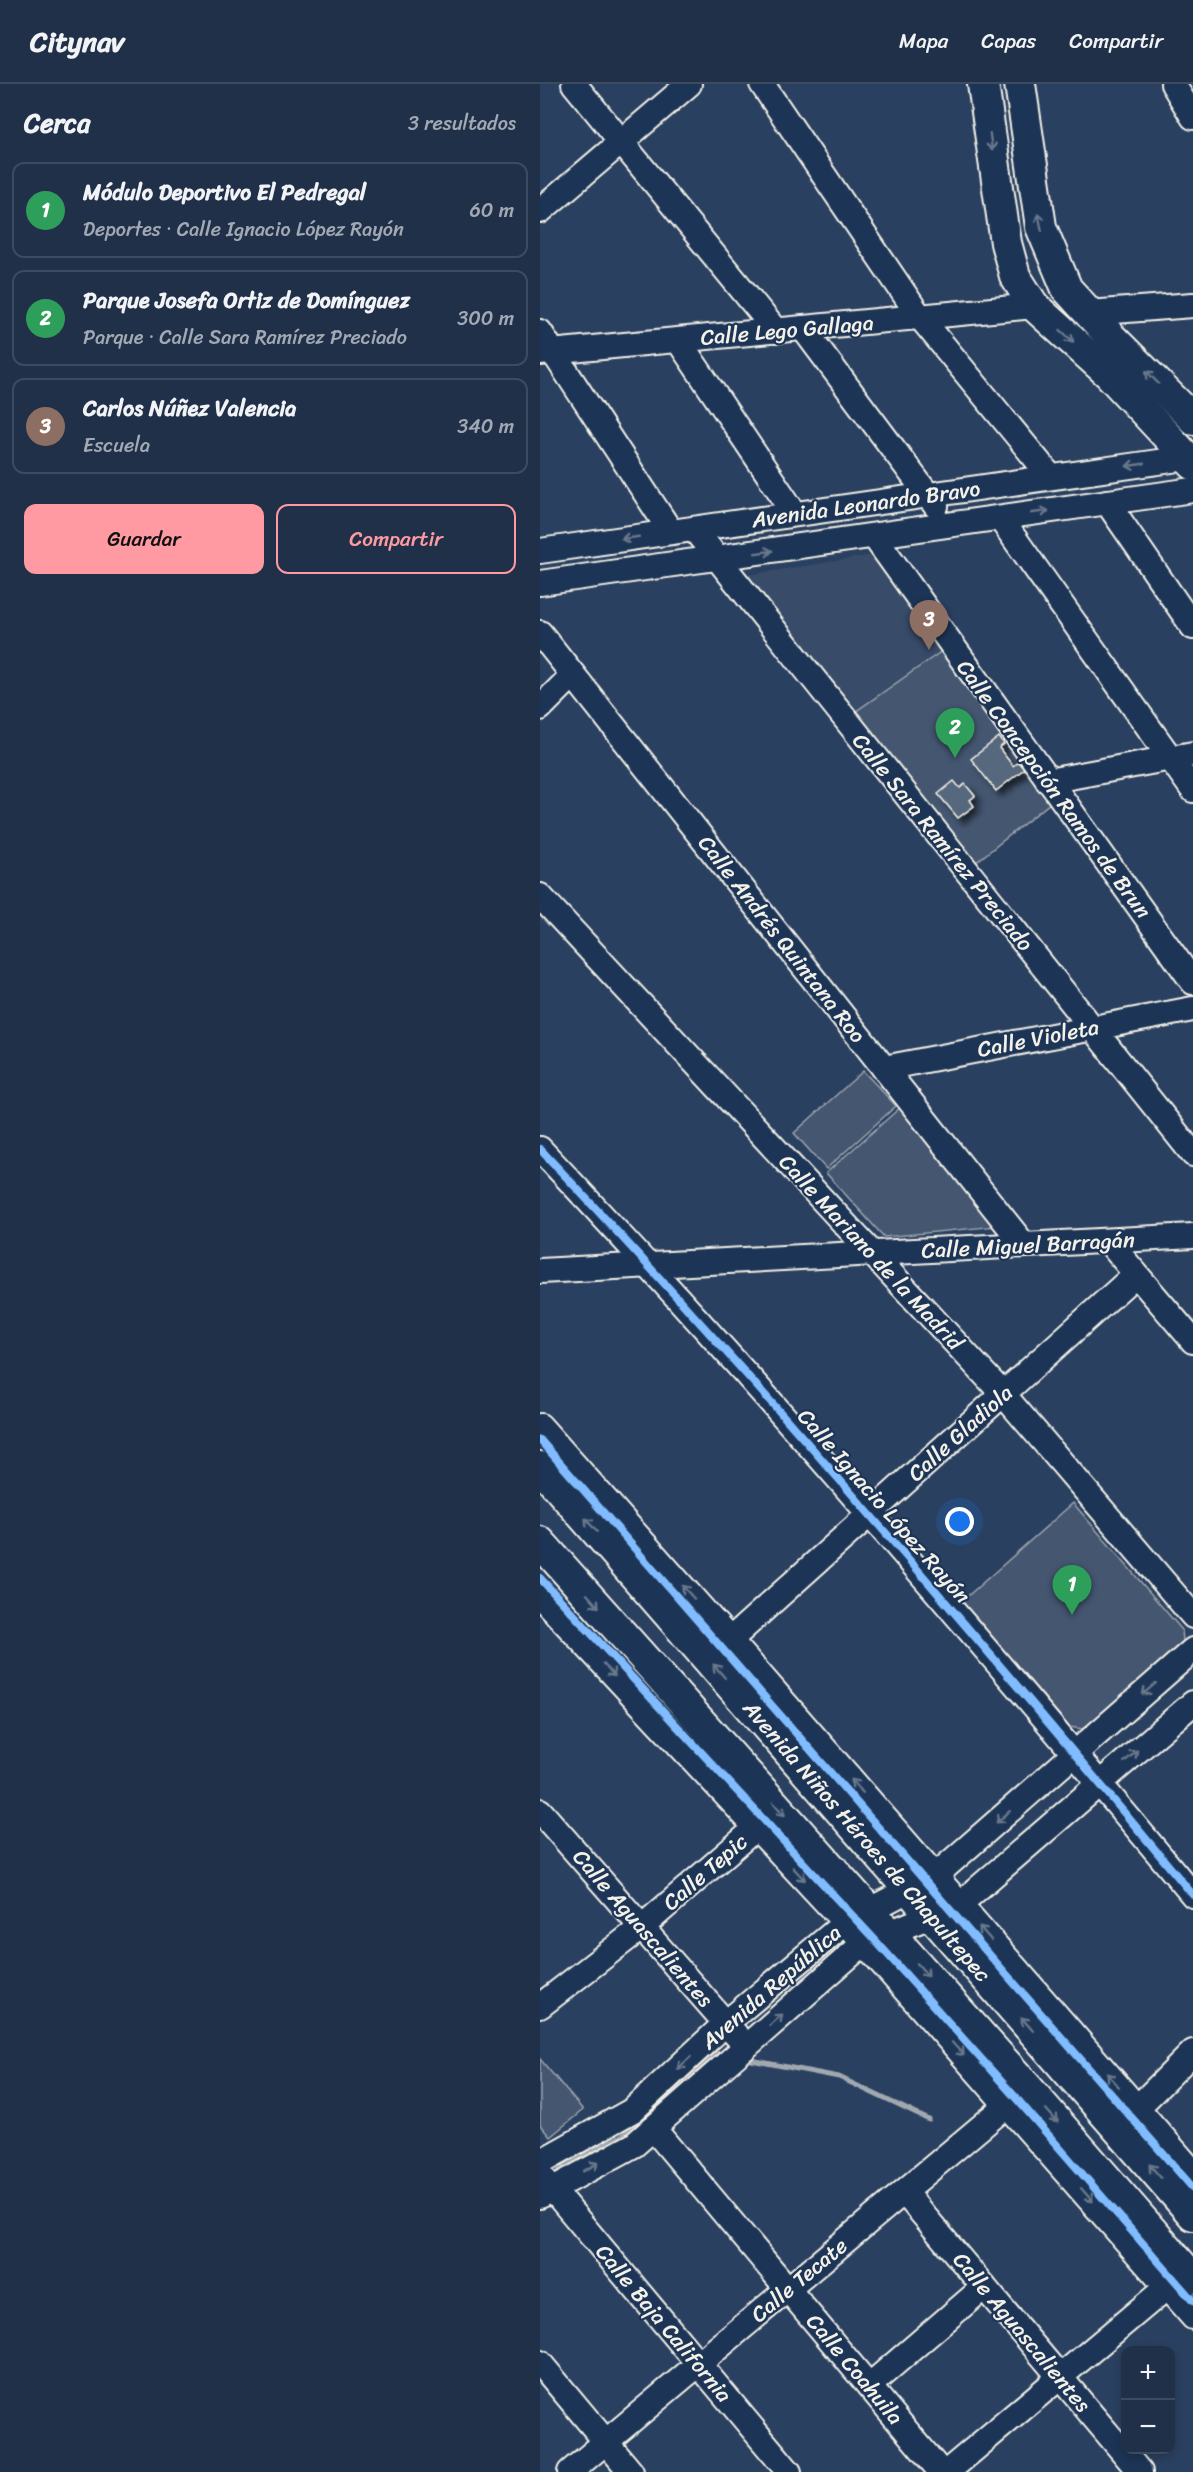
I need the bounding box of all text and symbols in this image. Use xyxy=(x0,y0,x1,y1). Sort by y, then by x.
text: Citynav xyxy=(30,17,124,66)
text: Mapa xyxy=(899,22,948,60)
text: Capas xyxy=(981,22,1036,60)
text: Compartir xyxy=(1069,22,1163,60)
text: Cerca xyxy=(24,100,90,146)
text: 3 resultados xyxy=(408,106,516,141)
one-way arrow xyxy=(986,131,997,151)
text: Módulo Deportivo El Pedregal xyxy=(83,173,366,212)
text: 1 xyxy=(41,193,50,228)
text: 60 m xyxy=(469,193,514,228)
text: Deportes · Calle Ignacio López Rayón xyxy=(83,212,404,247)
one-way arrow xyxy=(1034,212,1046,231)
text: Parque Josefa Ortiz de Domínguez xyxy=(83,281,410,320)
text: 2 xyxy=(40,301,51,336)
text: 300 m xyxy=(457,301,514,336)
street label: Calle Lego Gallaga xyxy=(699,303,875,357)
text: Parque · Calle Sara Ramírez Preciado xyxy=(83,320,407,355)
one-way arrow xyxy=(1059,329,1074,343)
one-way arrow xyxy=(1144,370,1159,385)
text: Carlos Núñez Valencia xyxy=(83,389,296,428)
text: 3 xyxy=(40,409,51,444)
text: 340 m xyxy=(457,409,514,444)
text: Escuela xyxy=(83,428,150,463)
one-way arrow xyxy=(1126,460,1145,471)
street label: Avenida Leonardo Bravo xyxy=(748,469,983,539)
button: Guardar xyxy=(24,504,264,574)
button: Compartir xyxy=(276,504,516,574)
one-way arrow xyxy=(1030,506,1050,517)
one-way arrow xyxy=(621,533,641,544)
one-way arrow xyxy=(754,546,774,557)
pin: 3 xyxy=(910,600,948,650)
street label: Calle Concepción Ramos de Brun xyxy=(946,651,1162,927)
pin: 2 xyxy=(936,708,974,758)
street label: Calle Sara Ramírez Preciado xyxy=(842,724,1044,960)
street label: Calle Andrés Quintana Roo xyxy=(688,826,876,1052)
street label: Calle Violeta xyxy=(974,1007,1102,1069)
street label: Calle Mariano de la Madrid xyxy=(769,1144,974,1361)
street label: Calle Miguel Barragán xyxy=(920,1220,1136,1270)
street label: Calle Gladiola xyxy=(898,1375,1022,1491)
street label: Calle Ignacio López Rayón xyxy=(787,1399,981,1613)
your location xyxy=(945,1507,974,1536)
one-way arrow xyxy=(584,1518,598,1533)
pin: 1 xyxy=(1052,1566,1092,1615)
one-way arrow xyxy=(681,1584,695,1599)
one-way arrow xyxy=(586,1593,600,1608)
one-way arrow xyxy=(601,1662,616,1677)
one-way arrow xyxy=(712,1664,726,1679)
one-way arrow xyxy=(1142,1682,1157,1696)
street label: Avenida Niños Héroes de Chapultepec xyxy=(732,1690,1001,1991)
one-way arrow xyxy=(1123,1750,1139,1763)
one-way arrow xyxy=(850,1779,864,1794)
one-way arrow xyxy=(772,1801,786,1816)
one-way arrow xyxy=(995,1810,1010,1824)
street label: Calle Tepic xyxy=(653,1823,757,1921)
street label: Calle Aguascalientes xyxy=(563,1840,723,2016)
one-way arrow xyxy=(792,1866,806,1881)
street label: Avenida República xyxy=(691,1914,850,2060)
one-way arrow xyxy=(979,1925,992,1941)
one-way arrow xyxy=(916,1962,930,1977)
one-way arrow xyxy=(768,2013,783,2027)
one-way arrow xyxy=(1020,2017,1034,2032)
one-way arrow xyxy=(951,2041,965,2056)
one-way arrow xyxy=(676,2056,691,2070)
one-way arrow xyxy=(1106,2073,1120,2088)
one-way arrow xyxy=(1045,2108,1059,2123)
one-way arrow xyxy=(582,2161,599,2173)
one-way arrow xyxy=(1148,2164,1162,2179)
one-way arrow xyxy=(1080,2187,1094,2202)
street label: Calle Tecate xyxy=(741,2227,857,2333)
street label: Calle Baja California xyxy=(585,2235,743,2411)
street label: Calle Aguascalientes xyxy=(943,2243,1101,2421)
street label: Calle Coahuila xyxy=(796,2304,914,2434)
map controls xyxy=(1121,2346,1175,2454)
button: + xyxy=(1121,2346,1175,2400)
button: − xyxy=(1121,2400,1175,2454)

